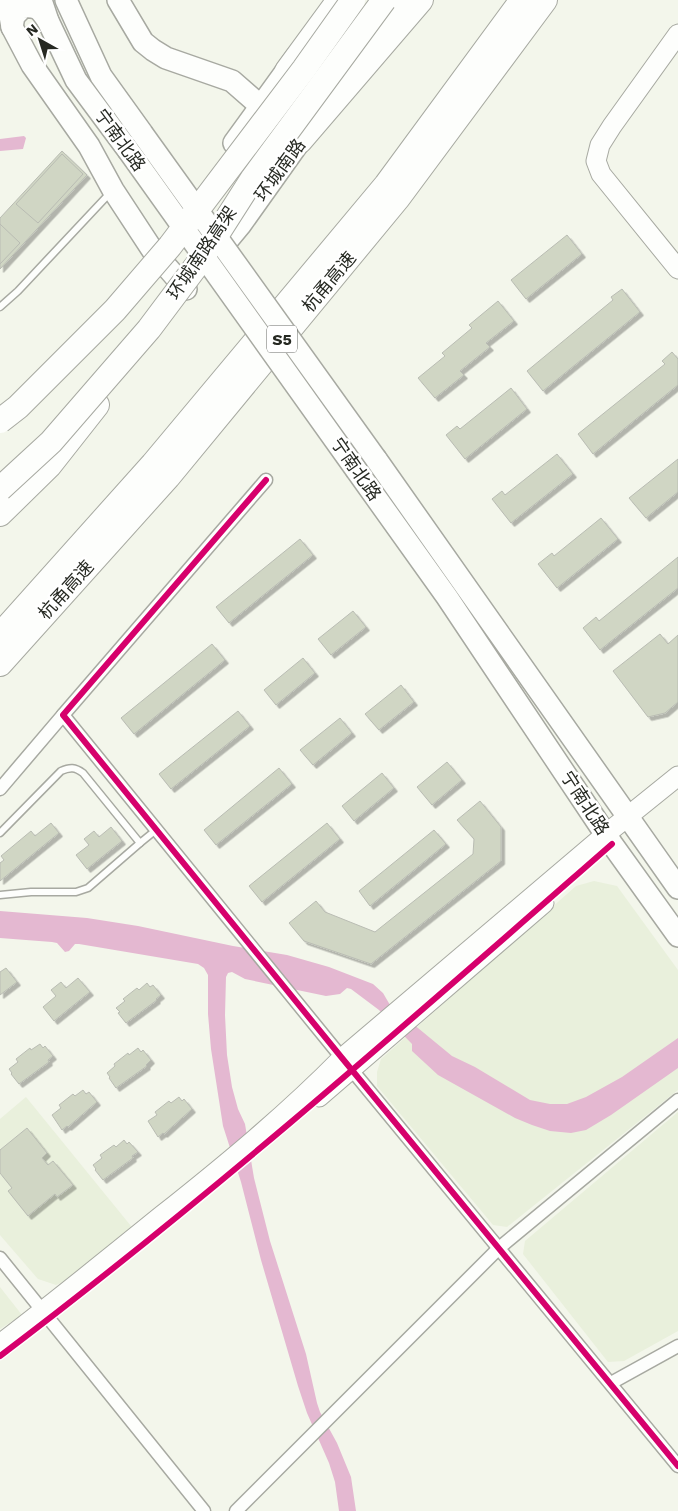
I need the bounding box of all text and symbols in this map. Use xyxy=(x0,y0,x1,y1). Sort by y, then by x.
north arrow xyxy=(15,15,65,65)
text: N xyxy=(23,20,41,39)
street label: 宁南北路 xyxy=(91,104,150,175)
street label: 环城南路 xyxy=(250,134,309,205)
street label: 环城南路高架 xyxy=(163,202,240,303)
street label: 杭甬高速 xyxy=(297,247,360,316)
road number: S5 xyxy=(267,326,297,352)
street label: 宁南北路 xyxy=(327,433,386,504)
street label: 杭甬高速 xyxy=(34,556,98,623)
street label: 宁南北路 xyxy=(557,767,614,839)

